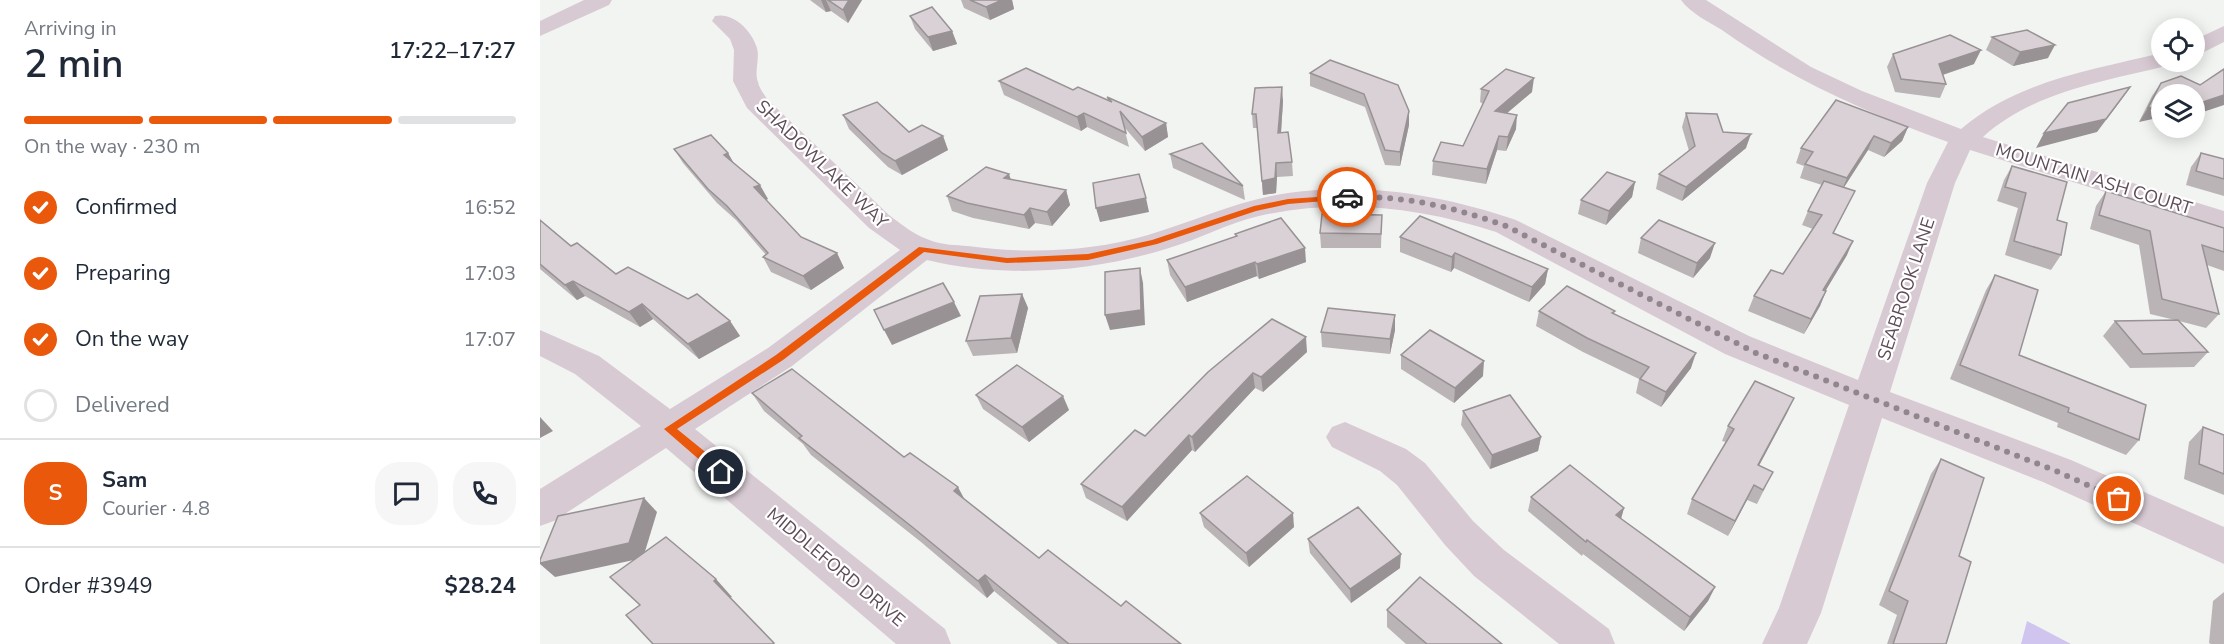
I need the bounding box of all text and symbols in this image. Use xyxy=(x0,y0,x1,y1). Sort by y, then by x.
text: Arriving in xyxy=(24,15,117,42)
map controls xyxy=(2151,18,2205,138)
button: locate xyxy=(2151,18,2205,72)
text: 17:22–17:27 xyxy=(389,36,516,66)
text: 2 min xyxy=(24,38,123,91)
button: layers xyxy=(2151,84,2205,138)
street label: SHADOWLAKE WAY xyxy=(751,95,893,234)
text: On the way · 230 m xyxy=(24,133,200,160)
street label: MOUNTAIN ASH COURT xyxy=(1993,138,2195,220)
courier xyxy=(1317,167,1377,227)
icon: car xyxy=(1331,181,1364,214)
icon: check xyxy=(24,191,57,224)
text: Confirmed xyxy=(75,192,177,222)
text: 16:52 xyxy=(463,194,516,221)
street label: SEABROOK LANE xyxy=(1872,215,1940,363)
icon: check xyxy=(24,257,57,290)
text: Preparing xyxy=(75,258,171,288)
text: 17:03 xyxy=(463,260,516,287)
icon: check xyxy=(24,323,57,356)
text: On the way xyxy=(75,324,189,354)
text: 17:07 xyxy=(463,326,516,353)
text: Delivered xyxy=(75,390,170,420)
pin xyxy=(695,446,746,497)
icon: home xyxy=(704,455,737,488)
button: chat xyxy=(375,462,438,525)
button: phone xyxy=(453,462,516,525)
text: Sam xyxy=(102,465,147,495)
pin xyxy=(2093,473,2144,524)
text: S xyxy=(49,478,62,508)
icon: bag xyxy=(2102,482,2135,515)
text: Courier · 4.8 xyxy=(102,495,210,522)
street label: MIDDLEFORD DRIVE xyxy=(762,502,910,632)
text: Order #3949 xyxy=(24,571,153,601)
text: $28.24 xyxy=(445,571,516,601)

